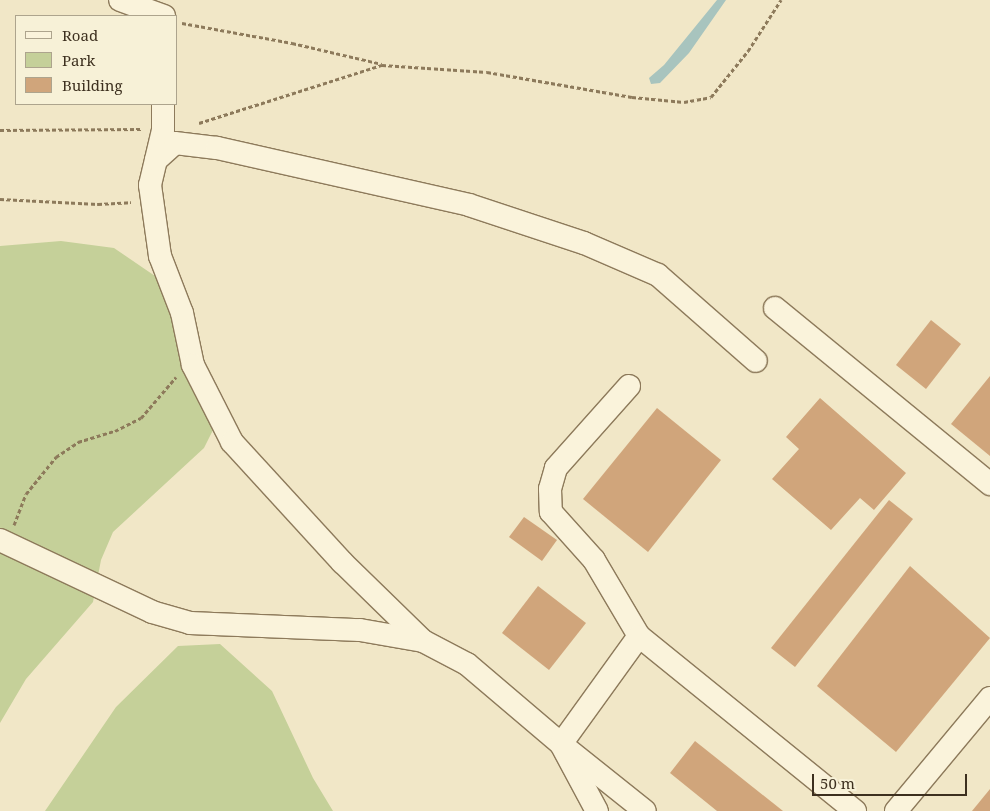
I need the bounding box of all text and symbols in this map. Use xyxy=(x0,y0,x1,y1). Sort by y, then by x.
legend xyxy=(15,15,178,105)
text: Road xyxy=(62,25,98,45)
text: Park xyxy=(62,50,95,70)
text: Building xyxy=(62,75,123,95)
scale bar xyxy=(815,764,970,796)
text: 50 m xyxy=(820,773,855,793)

